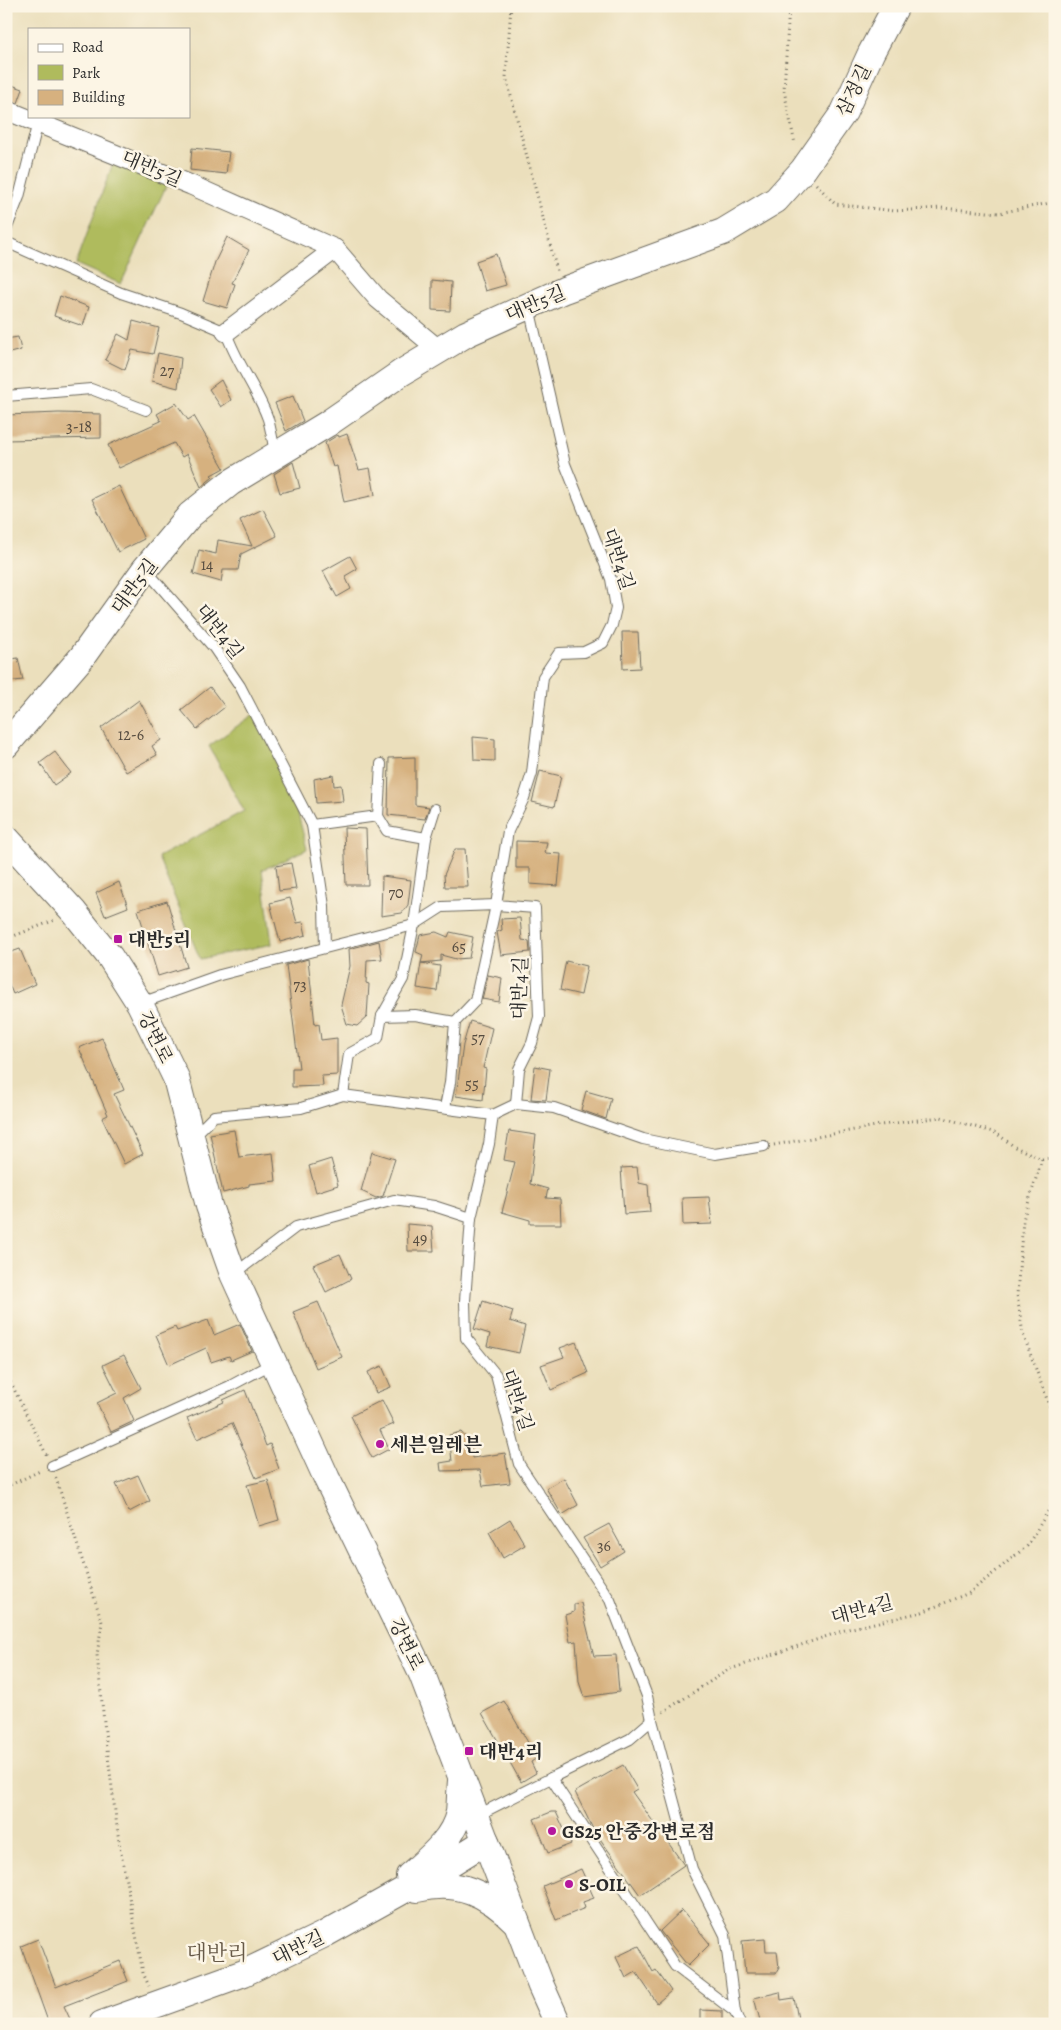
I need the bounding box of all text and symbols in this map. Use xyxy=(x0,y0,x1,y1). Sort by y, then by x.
legend xyxy=(28,28,190,118)
text: Road xyxy=(72,37,104,57)
street label: 삼정길 xyxy=(830,60,878,121)
text: Park xyxy=(72,63,101,83)
text: Building xyxy=(72,87,125,107)
street label: 대반5길 xyxy=(117,145,186,193)
street label: 대반5길 xyxy=(501,280,570,328)
house number: 27 xyxy=(160,360,174,382)
house number: 3-18 xyxy=(66,416,92,438)
street label: 대반4길 xyxy=(596,525,640,594)
street label: 대반5길 xyxy=(105,554,164,620)
house number: 14 xyxy=(201,554,213,576)
street label: 대반4길 xyxy=(189,599,249,665)
house number: 12-6 xyxy=(118,724,144,746)
house number: 70 xyxy=(388,882,404,904)
place label: 대반5리 xyxy=(128,927,191,953)
marker: 대반5리 xyxy=(112,933,124,945)
house number: 65 xyxy=(452,936,466,958)
street label: 대반4길 xyxy=(506,956,534,1020)
house number: 73 xyxy=(293,974,307,996)
street label: 강변로 xyxy=(131,1007,179,1068)
house number: 57 xyxy=(471,1027,485,1049)
house number: 55 xyxy=(465,1073,479,1095)
house number: 49 xyxy=(413,1228,427,1250)
street label: 대반4길 xyxy=(495,1366,539,1435)
place label: 세븐일레븐 xyxy=(390,1432,482,1458)
marker: 세븐일레븐 xyxy=(374,1438,386,1450)
house number: 36 xyxy=(597,1535,611,1557)
street label: 대반4길 xyxy=(828,1589,896,1631)
street label: 강변로 xyxy=(382,1614,430,1675)
place label: 대반4리 xyxy=(479,1739,543,1765)
marker: 대반4리 xyxy=(463,1745,475,1757)
place label: GS25 안중강변로점 xyxy=(562,1819,715,1845)
marker: GS25 안중강변로점 xyxy=(546,1825,558,1837)
place label: S-OIL xyxy=(579,1872,627,1898)
marker: S-OIL xyxy=(563,1878,575,1890)
street label: 대반길 xyxy=(268,1924,329,1972)
district label: 대반리 xyxy=(187,1939,247,1967)

